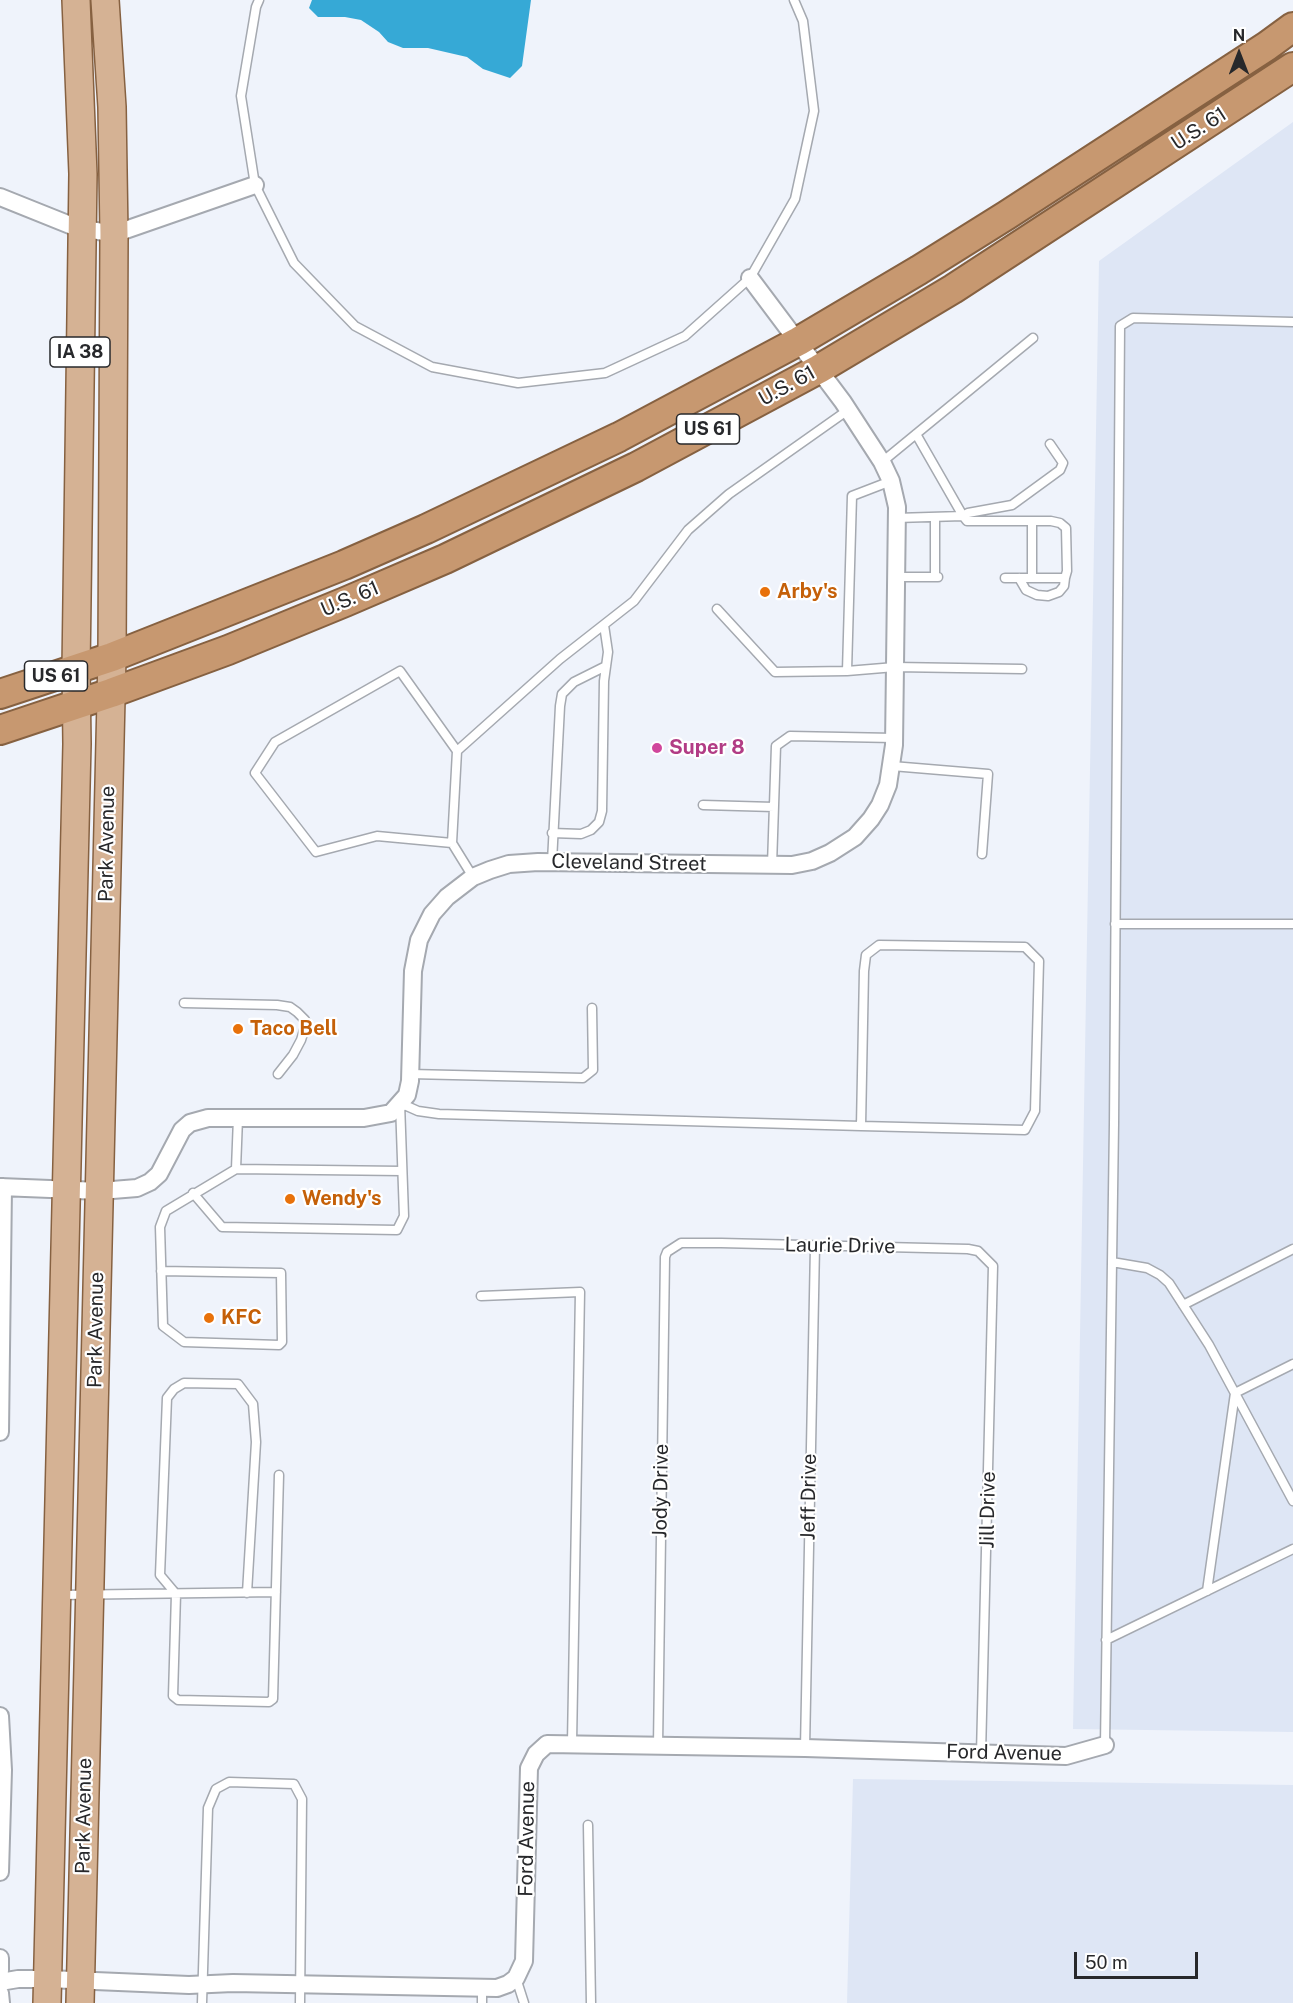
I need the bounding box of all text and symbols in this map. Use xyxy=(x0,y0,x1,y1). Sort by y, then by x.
north arrow xyxy=(1209,24,1269,84)
text: N xyxy=(1233,26,1245,45)
street label: U.S. 61 xyxy=(1167,102,1231,156)
road number: IA 38 xyxy=(50,337,110,367)
street label: U.S. 61 xyxy=(754,361,820,411)
road number: US 61 xyxy=(676,414,740,444)
street label: U.S. 61 xyxy=(317,576,383,622)
place label: Arby's xyxy=(777,580,837,604)
marker: Arby's xyxy=(758,585,772,599)
road number: US 61 xyxy=(25,661,88,691)
place label: Super 8 xyxy=(669,736,745,760)
marker: Super 8 xyxy=(650,741,664,755)
street label: Park Avenue xyxy=(94,786,120,902)
street label: Cleveland Street xyxy=(551,850,707,876)
place label: Taco Bell xyxy=(250,1017,338,1041)
marker: Taco Bell xyxy=(231,1022,245,1036)
place label: Wendy's xyxy=(302,1187,382,1211)
marker: Wendy's xyxy=(283,1192,297,1206)
street label: Laurie Drive xyxy=(784,1233,896,1259)
street label: Park Avenue xyxy=(83,1272,109,1388)
place label: KFC xyxy=(221,1306,262,1330)
marker: KFC xyxy=(202,1311,216,1325)
street label: Jody Drive xyxy=(648,1444,674,1538)
street label: Jeff Drive xyxy=(796,1453,822,1541)
street label: Jill Drive xyxy=(975,1471,1001,1549)
street label: Ford Avenue xyxy=(946,1740,1062,1766)
street label: Park Avenue xyxy=(71,1758,97,1874)
street label: Ford Avenue xyxy=(514,1781,540,1897)
scale bar xyxy=(1077,1940,1202,1978)
text: 50 m xyxy=(1085,1952,1128,1973)

